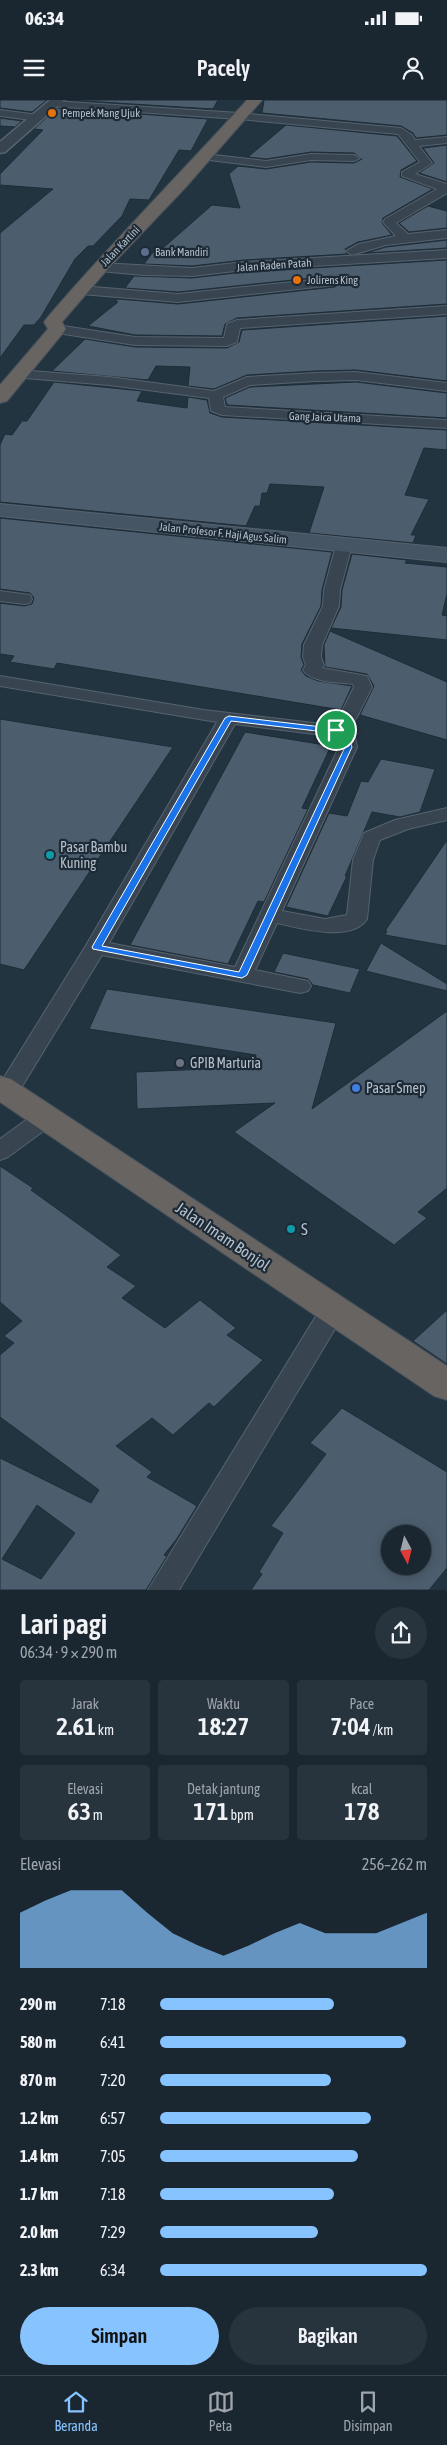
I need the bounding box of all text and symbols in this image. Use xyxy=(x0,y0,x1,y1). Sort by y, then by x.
text: 06:34 xyxy=(25,7,64,29)
icon: menu xyxy=(20,54,48,82)
icon: person xyxy=(399,54,427,82)
text: Pacely xyxy=(197,55,250,81)
marker: Pempek Mang Ujuk xyxy=(46,107,58,119)
place label: Pempek Mang Ujuk xyxy=(62,107,140,119)
street label: Jalan Kartini xyxy=(98,224,142,268)
marker: Bank Mandiri xyxy=(139,246,151,258)
place label: Bank Mandiri xyxy=(155,246,208,258)
street label: Jalan Raden Patah xyxy=(236,256,312,274)
marker: Jolirens King xyxy=(291,274,303,286)
place label: Jolirens King xyxy=(307,274,358,286)
street label: Gang Jaica Utama xyxy=(289,410,361,424)
street label: Jalan Profesor F. Haji Agus Salim xyxy=(158,520,288,546)
pin xyxy=(315,709,357,751)
icon: arrive xyxy=(322,716,350,744)
place label: Pasar Bambu Kuning xyxy=(60,839,127,871)
marker: Pasar Bambu Kuning xyxy=(44,849,56,861)
place label: GPIB Marturia xyxy=(190,1055,261,1071)
marker: GPIB Marturia xyxy=(174,1057,186,1069)
place label: Pasar Smep xyxy=(366,1080,426,1096)
marker: Pasar Smep xyxy=(350,1082,362,1094)
street label: Jalan Imam Bonjol xyxy=(172,1198,274,1275)
place label: S xyxy=(301,1220,308,1238)
marker: S xyxy=(285,1223,297,1235)
north arrow xyxy=(381,1525,431,1575)
map controls xyxy=(381,1525,431,1575)
button: share xyxy=(375,1607,427,1659)
text: Lari pagi xyxy=(20,1608,107,1640)
text: 06:34 · 9 × 290 m xyxy=(20,1643,117,1661)
text: Jarak xyxy=(71,1696,99,1712)
text: Waktu xyxy=(207,1696,240,1712)
text: Pace xyxy=(350,1696,374,1712)
text: 2.61 xyxy=(56,1712,96,1740)
text: 18:27 xyxy=(198,1712,249,1740)
text: 7:04 xyxy=(330,1712,370,1740)
text: km xyxy=(96,1722,114,1738)
text: /km xyxy=(370,1722,393,1738)
text: Elevasi xyxy=(67,1781,103,1797)
text: Detak jantung xyxy=(187,1781,260,1797)
text: kcal xyxy=(351,1781,372,1797)
text: 63 xyxy=(67,1797,91,1825)
text: 171 xyxy=(193,1797,228,1825)
text: 178 xyxy=(344,1797,379,1825)
text: m xyxy=(91,1807,103,1823)
text: bpm xyxy=(228,1807,254,1823)
text: Elevasi xyxy=(20,1855,61,1873)
text: 256–262 m xyxy=(362,1855,427,1873)
text: 290 m xyxy=(20,1995,56,2013)
text: 7:18 xyxy=(100,1995,125,2013)
text: 580 m xyxy=(20,2033,56,2051)
text: 6:41 xyxy=(100,2033,125,2051)
text: 870 m xyxy=(20,2071,56,2089)
text: 7:20 xyxy=(100,2071,125,2089)
text: 1.2 km xyxy=(20,2109,59,2127)
text: 6:57 xyxy=(100,2109,125,2127)
text: 1.4 km xyxy=(20,2147,59,2165)
text: 7:05 xyxy=(100,2147,126,2165)
text: 1.7 km xyxy=(20,2185,59,2203)
text: 7:18 xyxy=(100,2185,125,2203)
text: 2.0 km xyxy=(20,2223,59,2241)
text: 7:29 xyxy=(100,2223,125,2241)
text: 2.3 km xyxy=(20,2261,59,2279)
text: 6:34 xyxy=(100,2261,125,2279)
button: Simpan xyxy=(20,2307,219,2365)
button: Bagikan xyxy=(229,2307,427,2365)
tab: Beranda xyxy=(54,2388,98,2434)
tab: Peta xyxy=(207,2388,235,2434)
tab: Disimpan xyxy=(343,2388,393,2434)

